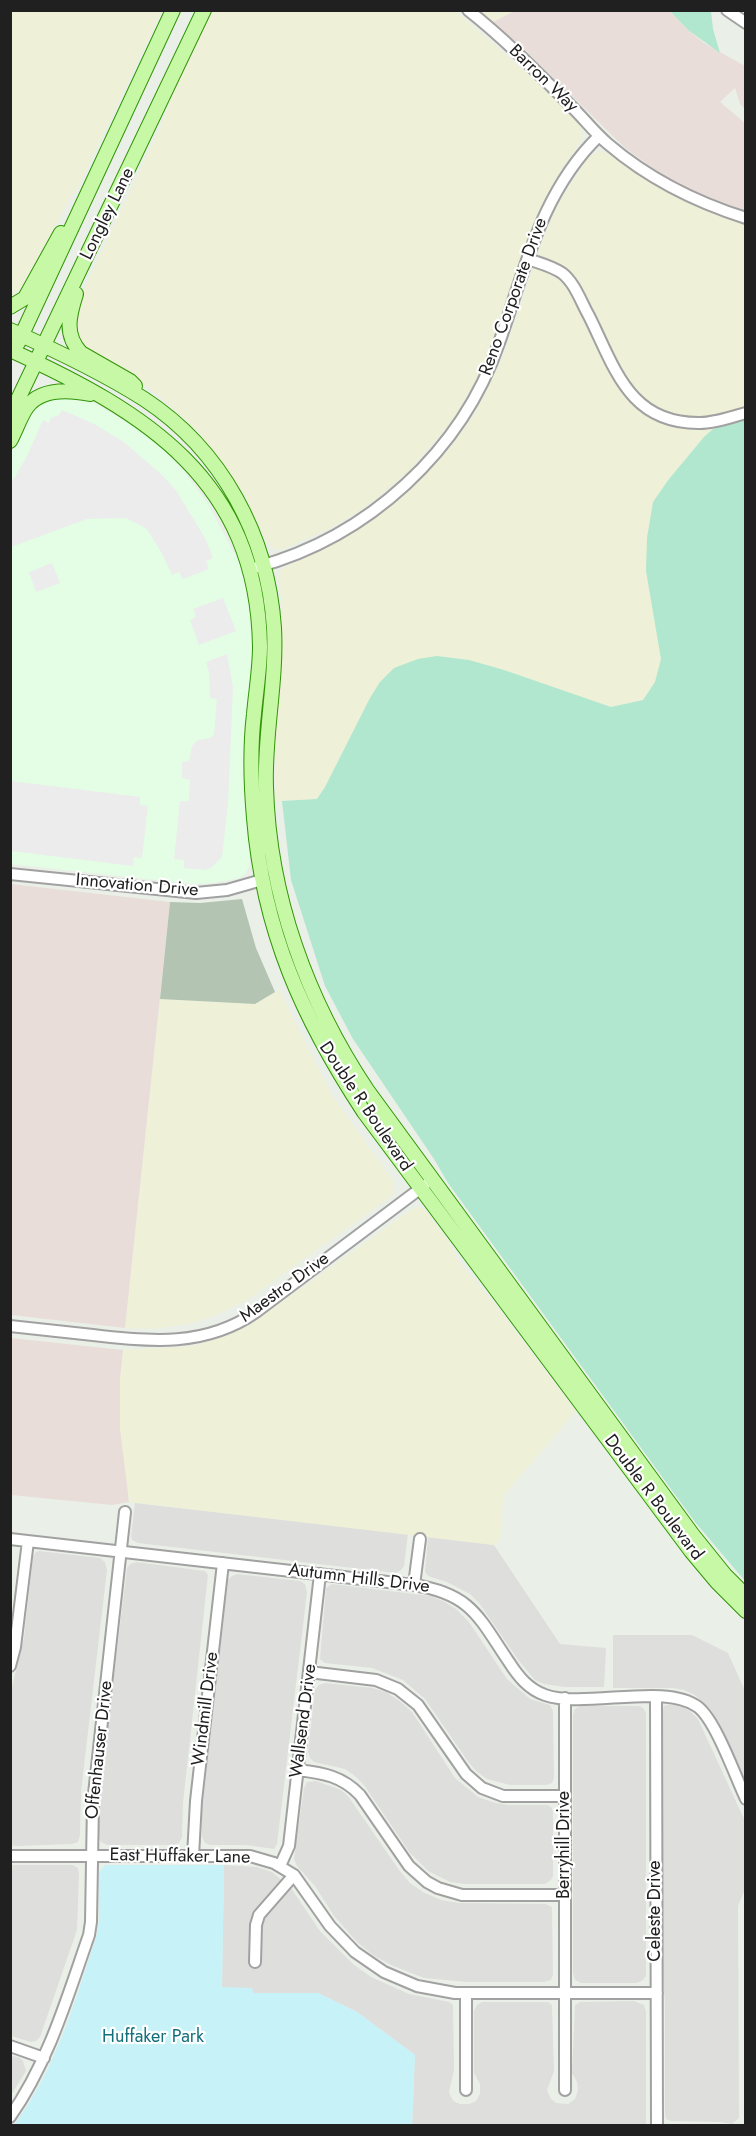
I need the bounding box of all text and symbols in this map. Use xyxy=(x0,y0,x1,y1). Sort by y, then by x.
street label: Barron Way xyxy=(504,41,582,117)
street label: Longley Lane xyxy=(76,165,140,263)
street label: Reno Corporate Drive xyxy=(475,215,553,379)
street label: Innovation Drive xyxy=(75,870,199,902)
street label: Double R Boulevard xyxy=(314,1038,416,1176)
street label: Maestro Drive xyxy=(236,1248,334,1328)
street label: Double R Boulevard xyxy=(599,1431,707,1565)
street label: Autumn Hills Drive xyxy=(287,1560,431,1598)
street label: Windmill Drive xyxy=(188,1651,224,1767)
street label: Wallsend Drive xyxy=(286,1663,322,1779)
street label: Offenhauser Drive xyxy=(82,1680,118,1820)
street label: Berryhill Drive xyxy=(554,1791,576,1899)
street label: East Huffaker Lane xyxy=(109,1845,251,1869)
street label: Celeste Drive xyxy=(645,1860,667,1962)
park label: Huffaker Park xyxy=(102,2027,204,2049)

